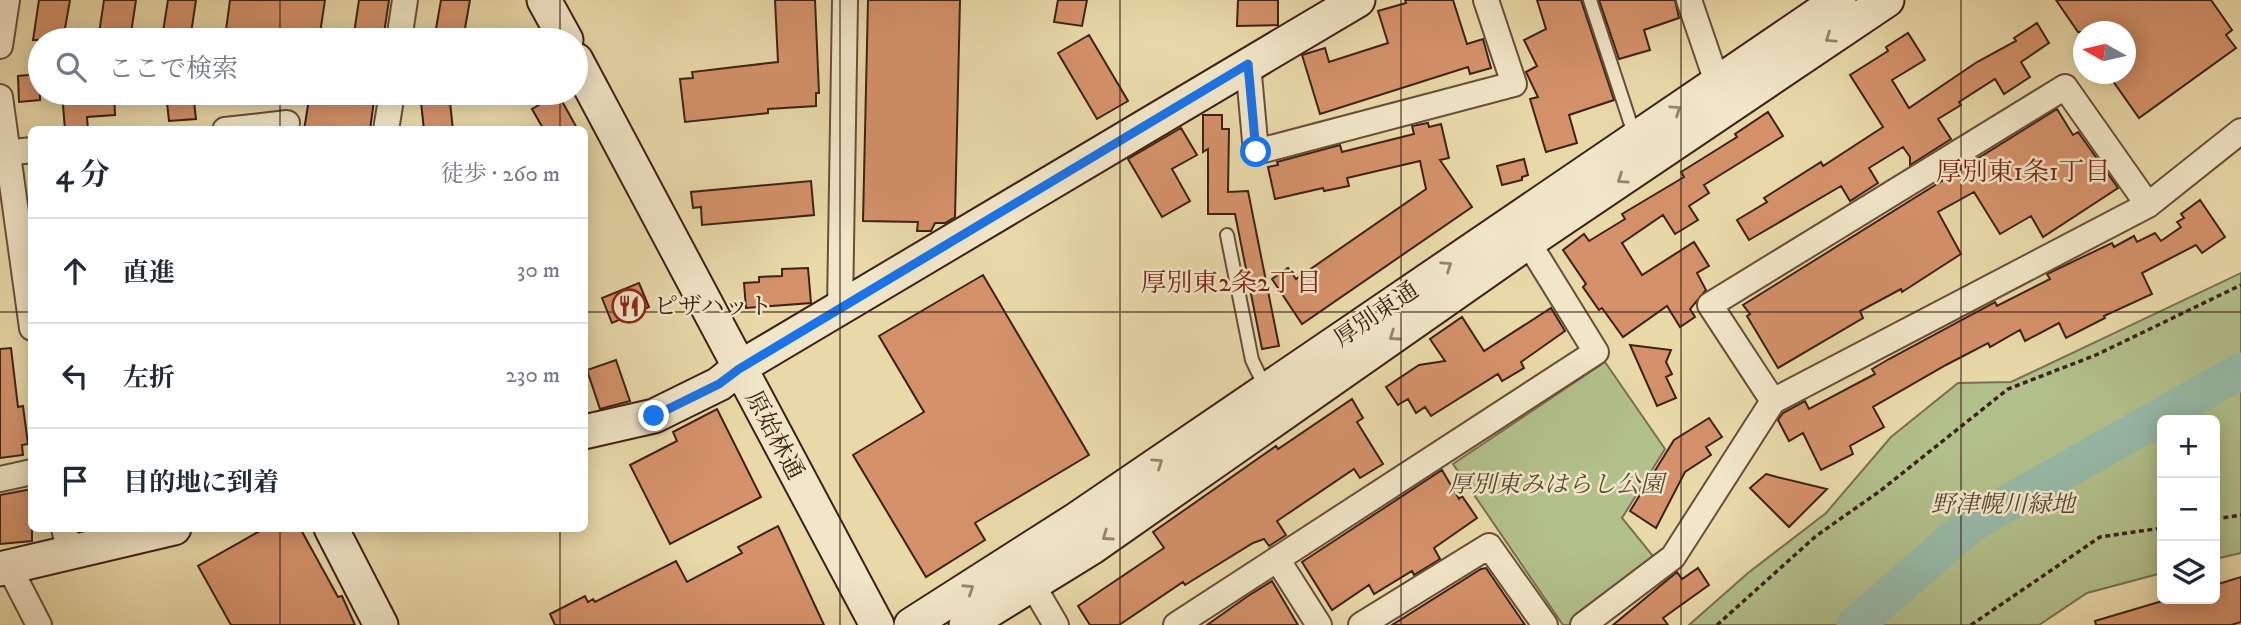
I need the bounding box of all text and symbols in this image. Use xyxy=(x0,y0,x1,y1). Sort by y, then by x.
north arrow xyxy=(2073,21,2136,84)
search box xyxy=(28,28,588,105)
one-way arrow xyxy=(1825,30,1838,43)
icon: search xyxy=(52,48,90,86)
text: ここで検索 xyxy=(108,53,238,86)
one-way arrow xyxy=(1668,106,1681,118)
route start xyxy=(1240,136,1271,167)
district label: 厚別東1条1丁目 xyxy=(1935,156,2111,189)
text: 4 分 xyxy=(56,157,110,194)
text: 徒歩 · 260 m xyxy=(441,160,560,189)
one-way arrow xyxy=(1616,171,1629,184)
icon: ahead xyxy=(56,252,94,290)
text: 30 m xyxy=(517,256,560,285)
text: 直進 xyxy=(123,257,175,290)
one-way arrow xyxy=(1439,262,1452,274)
district label: 厚別東2条2丁目 xyxy=(1140,267,1322,300)
street label: 厚別東通 xyxy=(1328,276,1425,354)
restaurant icon: ピザハット xyxy=(610,287,648,325)
place label: ピザハット xyxy=(654,292,773,322)
one-way arrow xyxy=(1389,328,1402,340)
icon: left xyxy=(56,357,94,395)
text: 230 m xyxy=(506,361,560,390)
text: 左折 xyxy=(123,362,175,395)
street label: 原始林通 xyxy=(738,386,810,485)
route end xyxy=(638,400,669,431)
map controls xyxy=(2157,415,2220,604)
button: + xyxy=(2157,415,2220,478)
one-way arrow xyxy=(1150,459,1163,471)
icon: arrive xyxy=(56,462,94,500)
text: 目的地に到着 xyxy=(123,467,279,500)
park label: 厚別東みはらし公園 xyxy=(1448,470,1668,500)
button: − xyxy=(2157,478,2220,541)
park label: 野津幌川緑地 xyxy=(1931,490,2078,520)
one-way arrow xyxy=(1102,528,1115,540)
button: layers xyxy=(2157,541,2220,604)
one-way arrow xyxy=(961,584,974,597)

